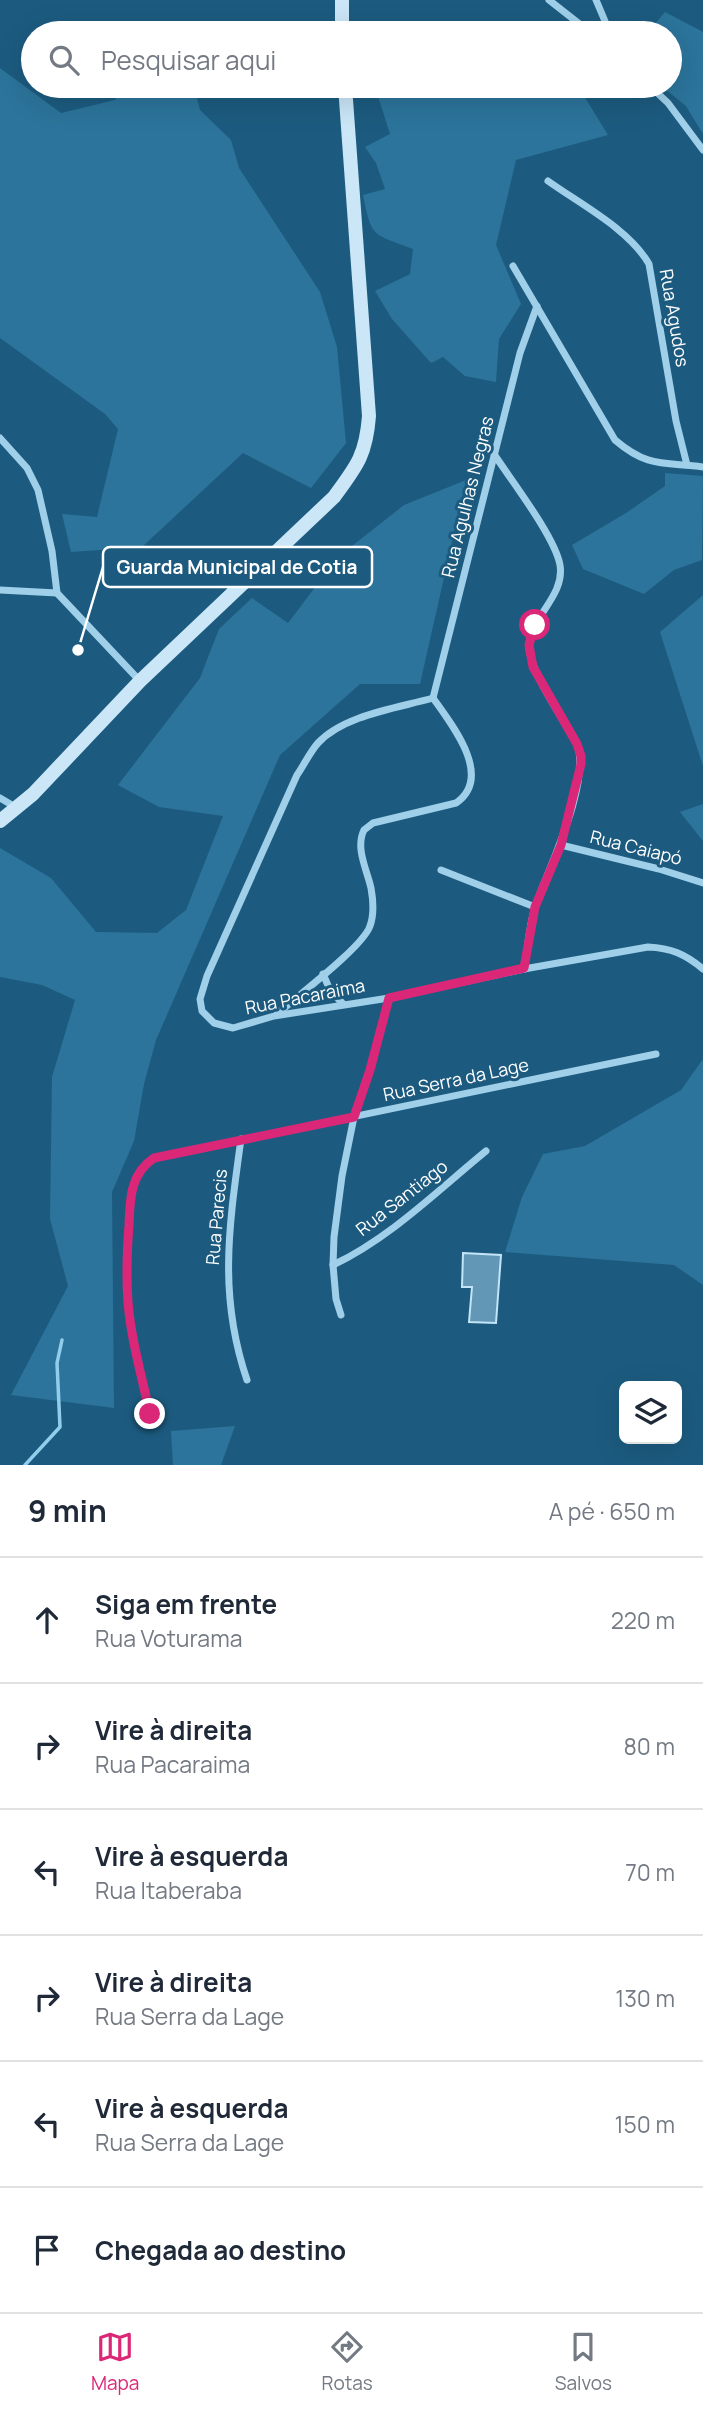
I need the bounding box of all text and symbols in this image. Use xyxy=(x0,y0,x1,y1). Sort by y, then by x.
search box xyxy=(21,21,682,98)
icon: search xyxy=(45,41,83,79)
text: Pesquisar aqui xyxy=(101,42,276,78)
street label: Rua Agudos xyxy=(655,267,695,369)
street label: Rua Agulhas Negras xyxy=(435,414,499,580)
callout: Guarda Municipal de Cotia xyxy=(103,547,372,587)
text: Guarda Municipal de Cotia xyxy=(117,554,357,580)
route start xyxy=(519,609,550,640)
street label: Rua Caiapó xyxy=(588,824,685,870)
street label: Rua Pacaraima xyxy=(243,973,367,1019)
street label: Rua Serra da Lage xyxy=(381,1052,531,1106)
street label: Rua Santiago xyxy=(351,1154,452,1241)
street label: Rua Parecis xyxy=(200,1168,232,1266)
map controls xyxy=(619,1381,682,1444)
button: layers xyxy=(619,1381,682,1444)
route end xyxy=(134,1398,165,1429)
text: 9 min xyxy=(28,1490,107,1531)
text: A pé · 650 m xyxy=(549,1495,675,1527)
text: Siga em frente xyxy=(95,1586,277,1622)
icon: ahead xyxy=(28,1601,66,1639)
text: 220 m xyxy=(611,1604,675,1636)
text: Rua Voturama xyxy=(95,1622,242,1654)
text: Vire à direita xyxy=(95,1712,252,1748)
icon: right xyxy=(28,1727,66,1765)
text: 80 m xyxy=(624,1730,675,1762)
text: Rua Pacaraima xyxy=(95,1748,250,1780)
text: Vire à esquerda xyxy=(95,1838,288,1874)
icon: left xyxy=(28,1853,66,1891)
text: 70 m xyxy=(625,1856,675,1888)
text: Rua Itaberaba xyxy=(95,1874,242,1906)
text: Vire à direita xyxy=(95,1964,252,2000)
icon: right xyxy=(28,1979,66,2017)
text: 130 m xyxy=(615,1982,675,2014)
text: Rua Serra da Lage xyxy=(95,2000,284,2032)
text: Vire à esquerda xyxy=(95,2090,288,2126)
icon: left xyxy=(28,2105,66,2143)
text: 150 m xyxy=(615,2108,675,2140)
text: Rua Serra da Lage xyxy=(95,2126,284,2158)
icon: arrive xyxy=(28,2231,66,2269)
text: Chegada ao destino xyxy=(95,2232,346,2268)
tab: Mapa xyxy=(91,2328,139,2396)
tab: Rotas xyxy=(321,2328,373,2396)
tab: Salvos xyxy=(555,2328,612,2396)

